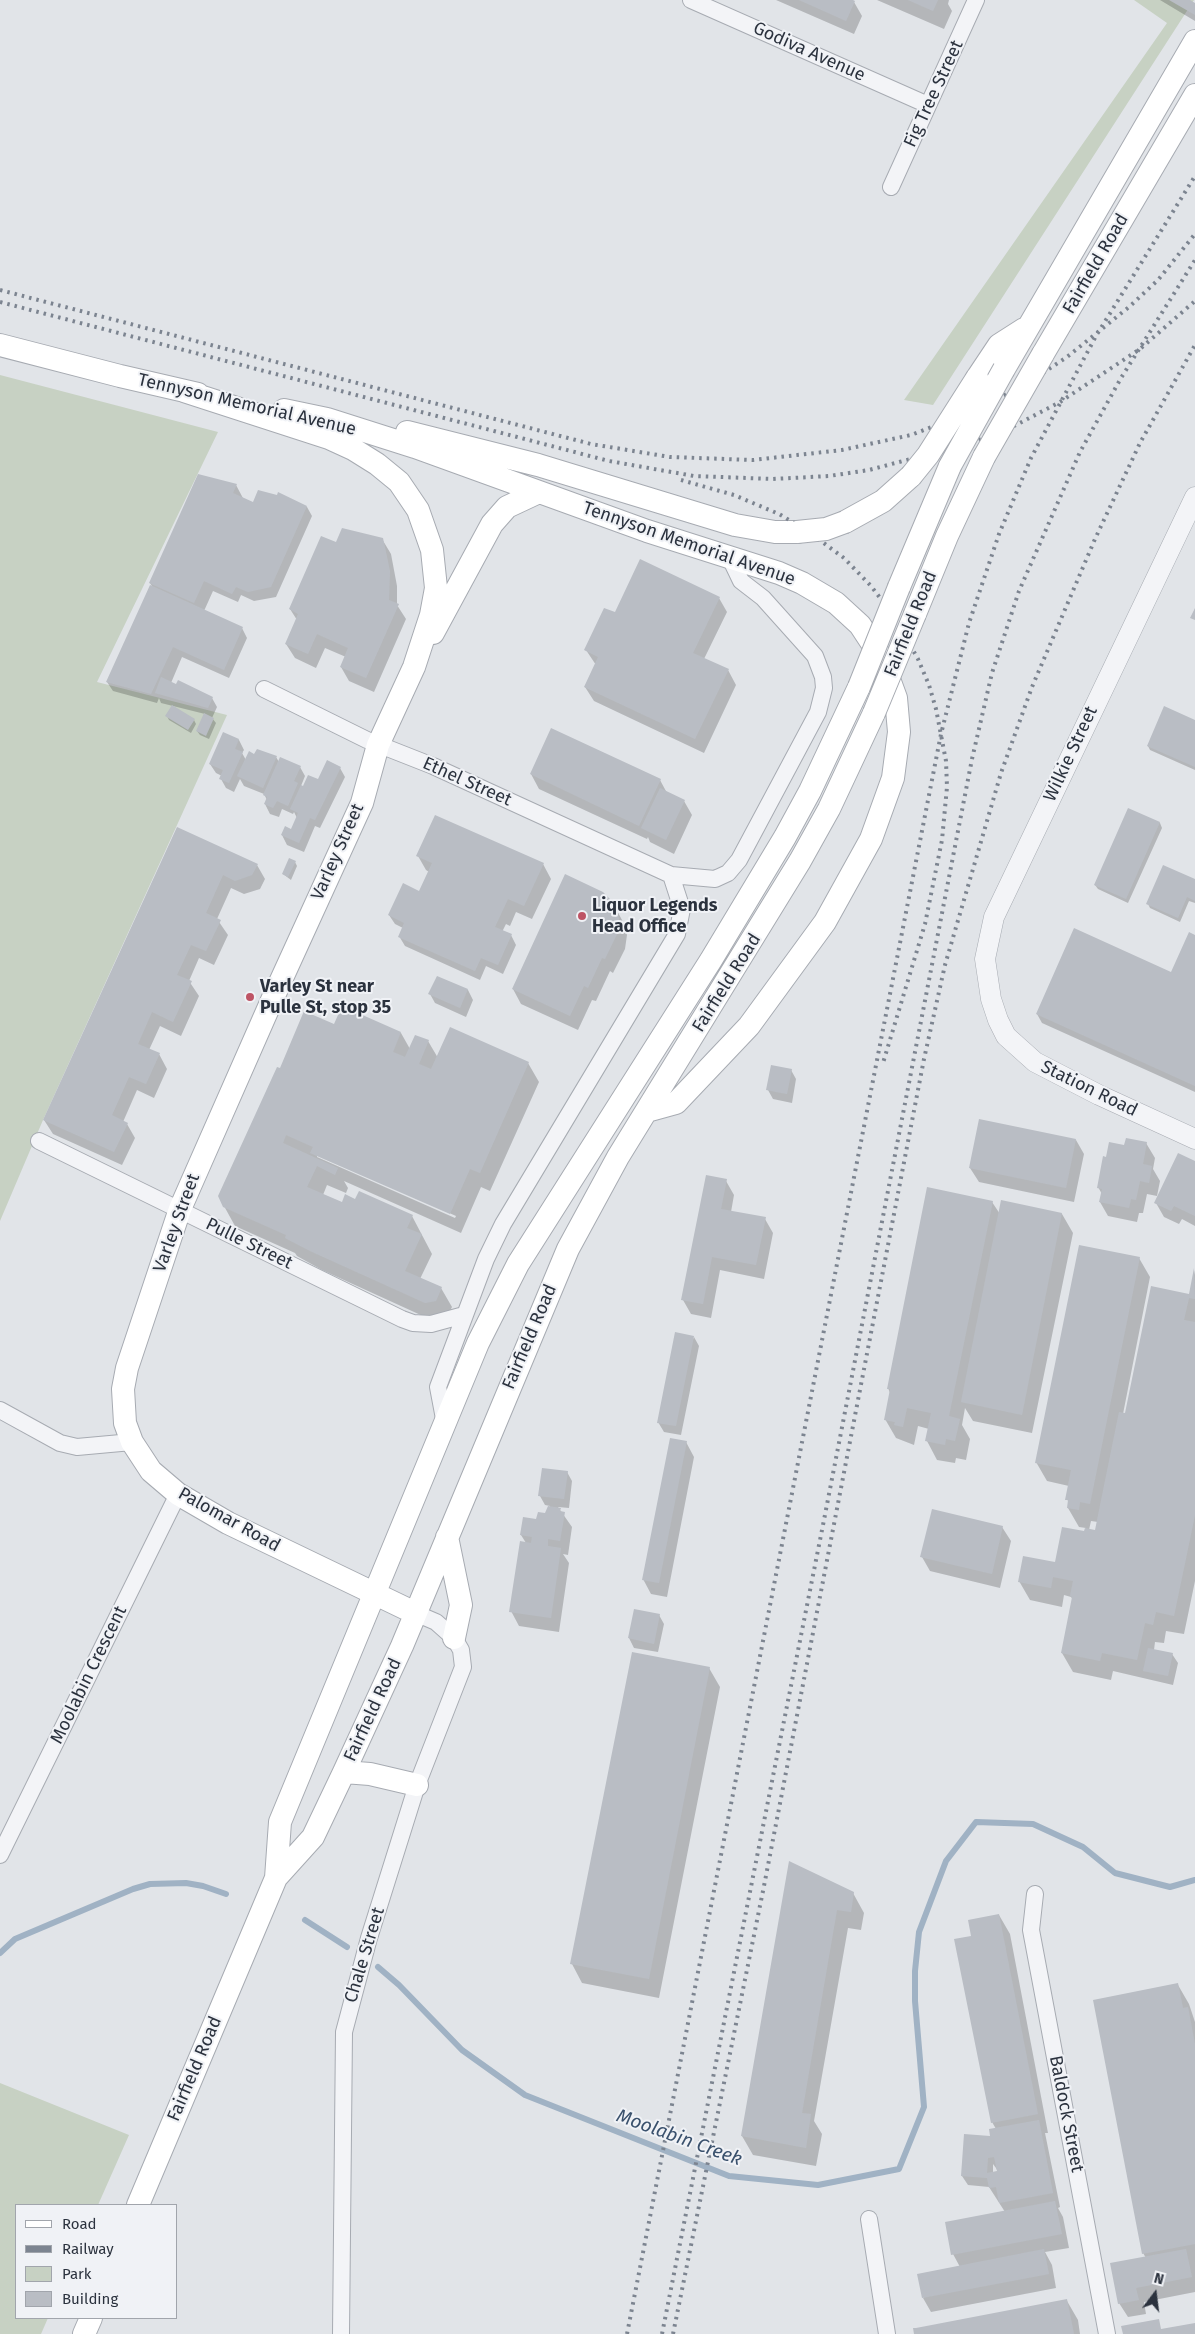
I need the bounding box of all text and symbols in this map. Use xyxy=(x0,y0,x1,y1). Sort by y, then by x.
street label: Godiva Avenue xyxy=(750,18,868,86)
street label: Fig Tree Street xyxy=(900,37,968,151)
street label: Fairfield Road xyxy=(1059,210,1133,318)
street label: Tennyson Memorial Avenue xyxy=(136,369,358,441)
street label: Tennyson Memorial Avenue xyxy=(580,497,798,591)
street label: Fairfield Road xyxy=(880,568,942,680)
street label: Wilkie Street xyxy=(1039,703,1103,805)
street label: Ethel Street xyxy=(419,753,515,811)
street label: Varley Street xyxy=(307,800,369,904)
place label: Liquor Legends Head Office xyxy=(592,895,717,938)
marker: Liquor Legends Head Office xyxy=(576,910,588,922)
street label: Fairfield Road xyxy=(688,930,766,1036)
place label: Varley St near Pulle St, stop 35 xyxy=(260,976,391,1019)
marker: Varley St near Pulle St, stop 35 xyxy=(244,991,256,1003)
street label: Station Road xyxy=(1037,1056,1141,1122)
street label: Varley Street xyxy=(149,1171,205,1275)
street label: Pulle Street xyxy=(202,1214,296,1274)
street label: Fairfield Road xyxy=(498,1281,562,1393)
street label: Palomar Road xyxy=(174,1483,284,1557)
street label: Moolabin Crescent xyxy=(46,1603,132,1747)
street label: Fairfield Road xyxy=(340,1655,406,1765)
street label: Chale Street xyxy=(340,1905,390,2005)
street label: Fairfield Road xyxy=(163,2013,227,2125)
street label: Baldock Street xyxy=(1044,2054,1088,2174)
water label: Moolabin Creek xyxy=(613,2105,745,2171)
legend xyxy=(15,2204,178,2319)
text: Road xyxy=(62,2215,97,2233)
text: Railway xyxy=(62,2240,114,2258)
text: Park xyxy=(62,2265,92,2283)
north arrow xyxy=(1130,2269,1180,2319)
text: N xyxy=(1152,2270,1166,2288)
text: Building xyxy=(62,2290,118,2308)

